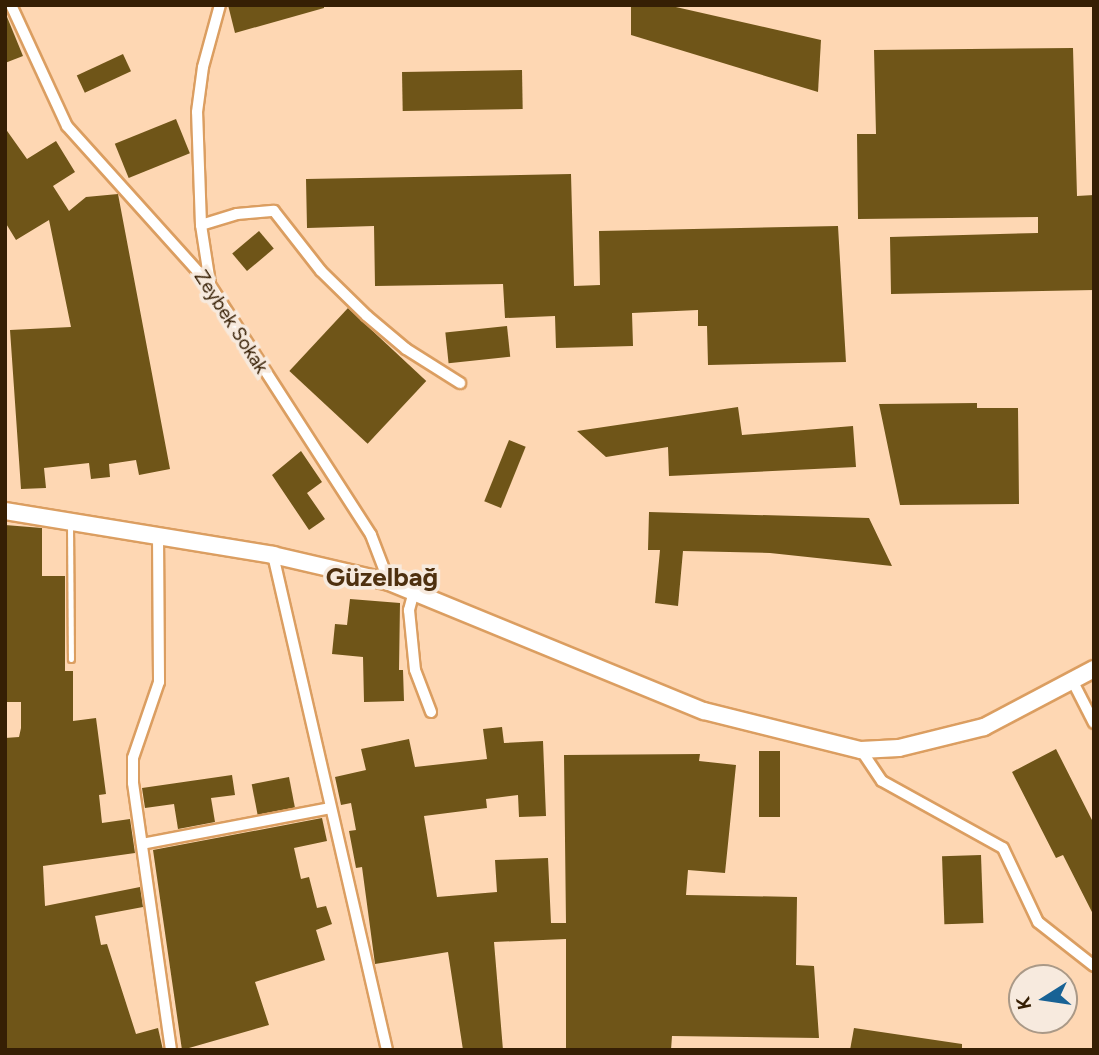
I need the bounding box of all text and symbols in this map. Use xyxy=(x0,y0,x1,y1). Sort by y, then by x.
street label: Zeybek Sokak xyxy=(189,266,273,378)
district label: Güzelbağ xyxy=(326,562,438,594)
north arrow xyxy=(1008,964,1078,1034)
text: K xyxy=(1011,994,1036,1012)

